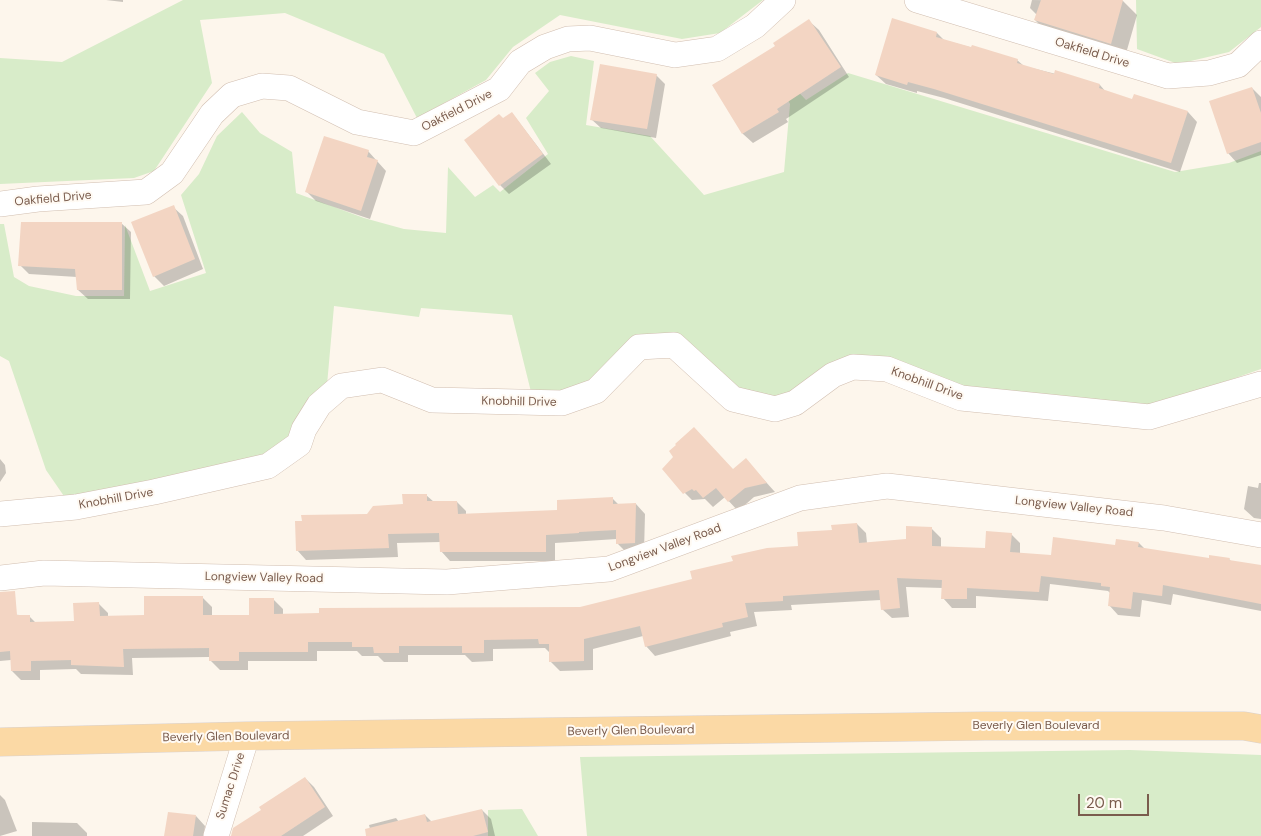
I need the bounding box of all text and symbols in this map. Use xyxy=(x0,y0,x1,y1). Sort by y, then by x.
street label: Oakfield Drive xyxy=(1053,35,1131,71)
street label: Oakfield Drive xyxy=(419,87,495,135)
street label: Oakfield Drive xyxy=(14,188,92,210)
street label: Knobhill Drive xyxy=(889,364,965,404)
street label: Knobhill Drive xyxy=(481,394,557,410)
street label: Knobhill Drive xyxy=(78,485,154,513)
street label: Longview Valley Road xyxy=(1014,494,1134,520)
street label: Longview Valley Road xyxy=(607,521,723,575)
street label: Longview Valley Road xyxy=(205,570,323,586)
street label: Beverly Glen Boulevard xyxy=(972,719,1100,733)
street label: Beverly Glen Boulevard xyxy=(567,723,695,739)
street label: Beverly Glen Boulevard xyxy=(162,729,290,745)
street label: Sumac Drive xyxy=(213,751,249,821)
scale bar xyxy=(1081,784,1152,816)
text: 20 m xyxy=(1086,793,1122,813)

